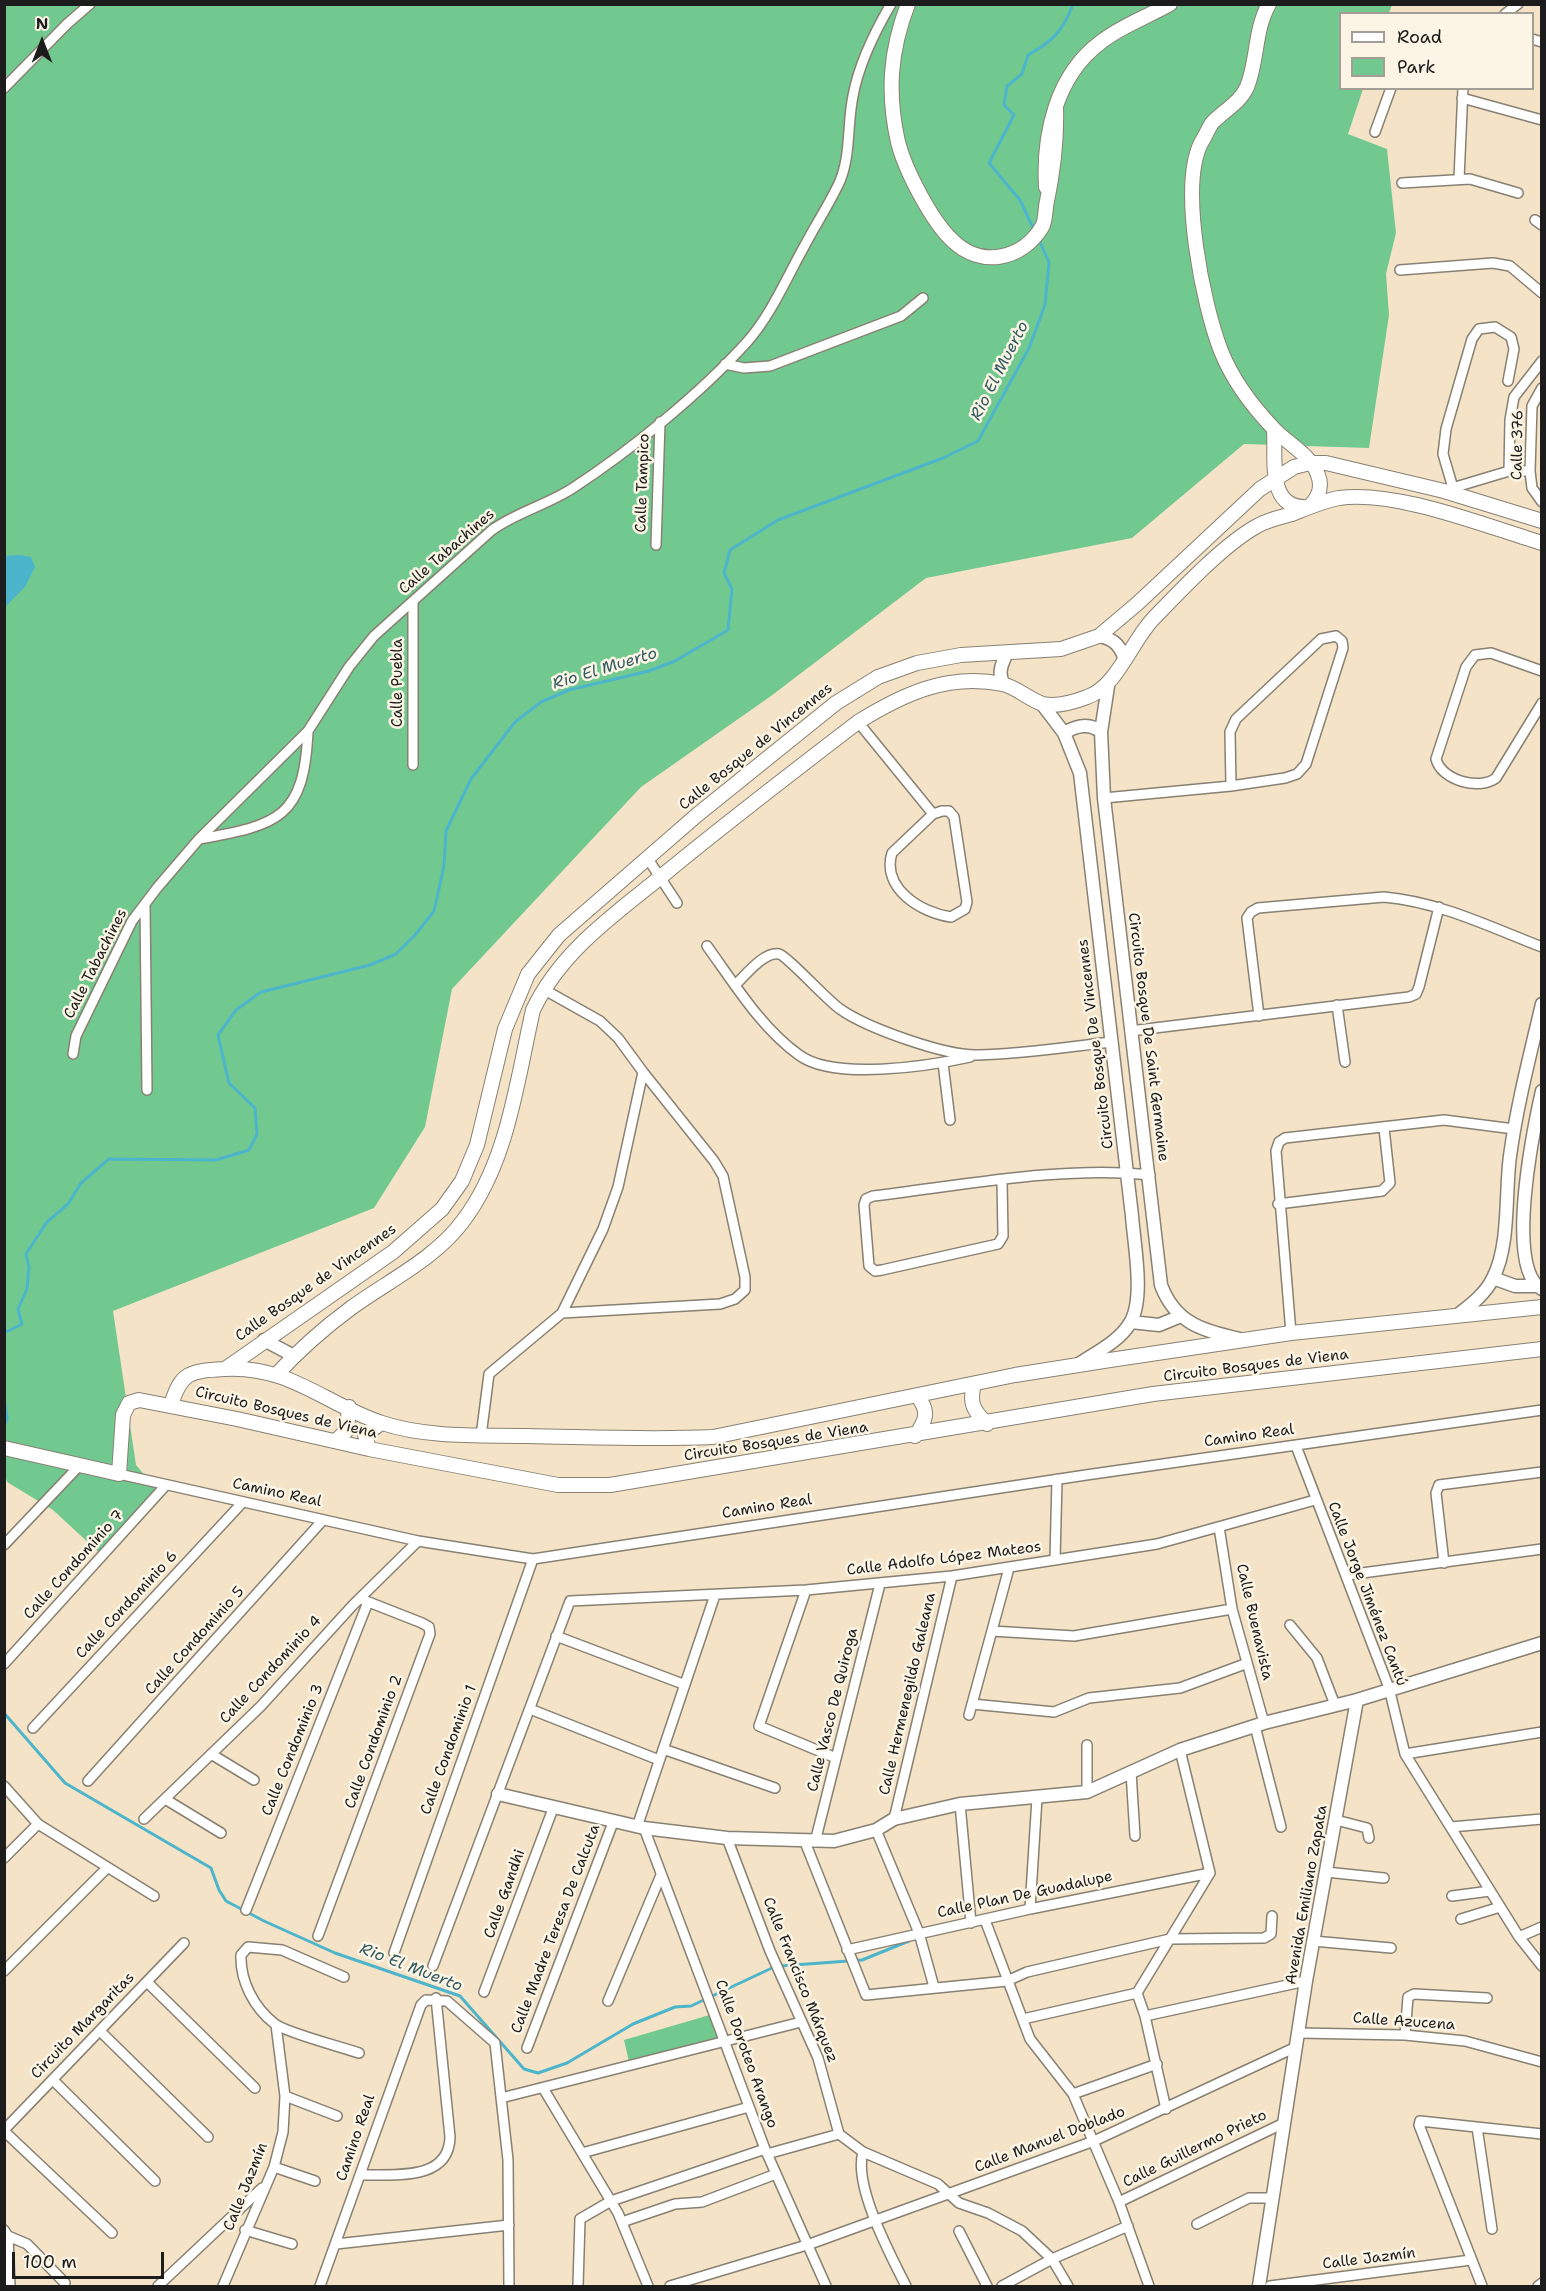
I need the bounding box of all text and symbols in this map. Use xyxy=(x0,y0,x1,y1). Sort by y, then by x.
north arrow xyxy=(12,12,72,72)
legend xyxy=(1339,12,1534,90)
text: N xyxy=(36,13,48,34)
text: Road xyxy=(1397,25,1442,49)
text: Park xyxy=(1397,55,1436,79)
water label: Rio El Muerto xyxy=(967,318,1033,424)
street label: Calle 376 xyxy=(1508,410,1528,480)
street label: Calle Tampico xyxy=(632,433,654,533)
street label: Calle Tabachines xyxy=(396,506,498,598)
street label: Calle Puebla xyxy=(389,639,407,727)
water label: Rio El Muerto xyxy=(550,644,660,694)
street label: Calle Bosque de Vincennes xyxy=(676,679,836,815)
street label: Calle Tabachines xyxy=(61,906,131,1022)
street label: Circuito Bosque De Saint Germaine xyxy=(1124,912,1172,1162)
street label: Circuito Bosque De Vincennes xyxy=(1074,938,1118,1150)
street label: Calle Bosque de Vincennes xyxy=(232,1220,400,1346)
street label: Circuito Bosques de Viena xyxy=(1162,1346,1350,1386)
street label: Circuito Bosques de Viena xyxy=(193,1383,379,1443)
street label: Circuito Bosques de Viena xyxy=(683,1419,869,1465)
street label: Camino Real xyxy=(1203,1421,1295,1451)
street label: Camino Real xyxy=(231,1475,323,1511)
street label: Camino Real xyxy=(721,1491,813,1523)
street label: Calle Jorge Jiménez Cantú xyxy=(1324,1499,1410,1689)
street label: Calle Condominio 7 xyxy=(20,1507,128,1623)
street label: Calle Adolfo López Mateos xyxy=(846,1538,1042,1580)
street label: Calle Condominio 6 xyxy=(72,1547,182,1663)
street label: Calle Buenavista xyxy=(1232,1562,1276,1682)
street label: Calle Condominio 5 xyxy=(142,1583,248,1699)
street label: Calle Hermenegildo Galeana xyxy=(876,1591,940,1797)
street label: Calle Condominio 4 xyxy=(216,1612,326,1728)
street label: Calle Vasco De Quiroga xyxy=(804,1626,862,1794)
street label: Calle Condominio 2 xyxy=(341,1673,407,1811)
street label: Calle Condominio 3 xyxy=(258,1681,328,1819)
street label: Calle Condominio 1 xyxy=(417,1683,481,1817)
street label: Avenida Emiliano Zapata xyxy=(1282,1804,1332,1986)
street label: Calle Madre Teresa De Calcuta xyxy=(508,1822,604,2036)
street label: Calle Gandhi xyxy=(481,1847,529,1941)
street label: Calle Plan De Guadalupe xyxy=(936,1868,1114,1922)
street label: Calle Francisco Márquez xyxy=(759,1895,841,2065)
water label: Rio El Muerto xyxy=(357,1940,465,1996)
street label: Circuito Margaritas xyxy=(28,1969,138,2083)
street label: Calle Doroteo Arango xyxy=(711,1977,781,2131)
street label: Calle Azucena xyxy=(1352,2009,1456,2035)
street label: Camino Real xyxy=(333,2092,379,2184)
street label: Calle Manuel Doblado xyxy=(972,2103,1128,2177)
street label: Calle Guillermo Prieto xyxy=(1120,2106,1270,2192)
street label: Calle Jazmín xyxy=(220,2140,272,2234)
scale bar xyxy=(15,2240,166,2278)
street label: Calle Jazmín xyxy=(1321,2244,1417,2274)
text: 100 m xyxy=(23,2250,77,2274)

